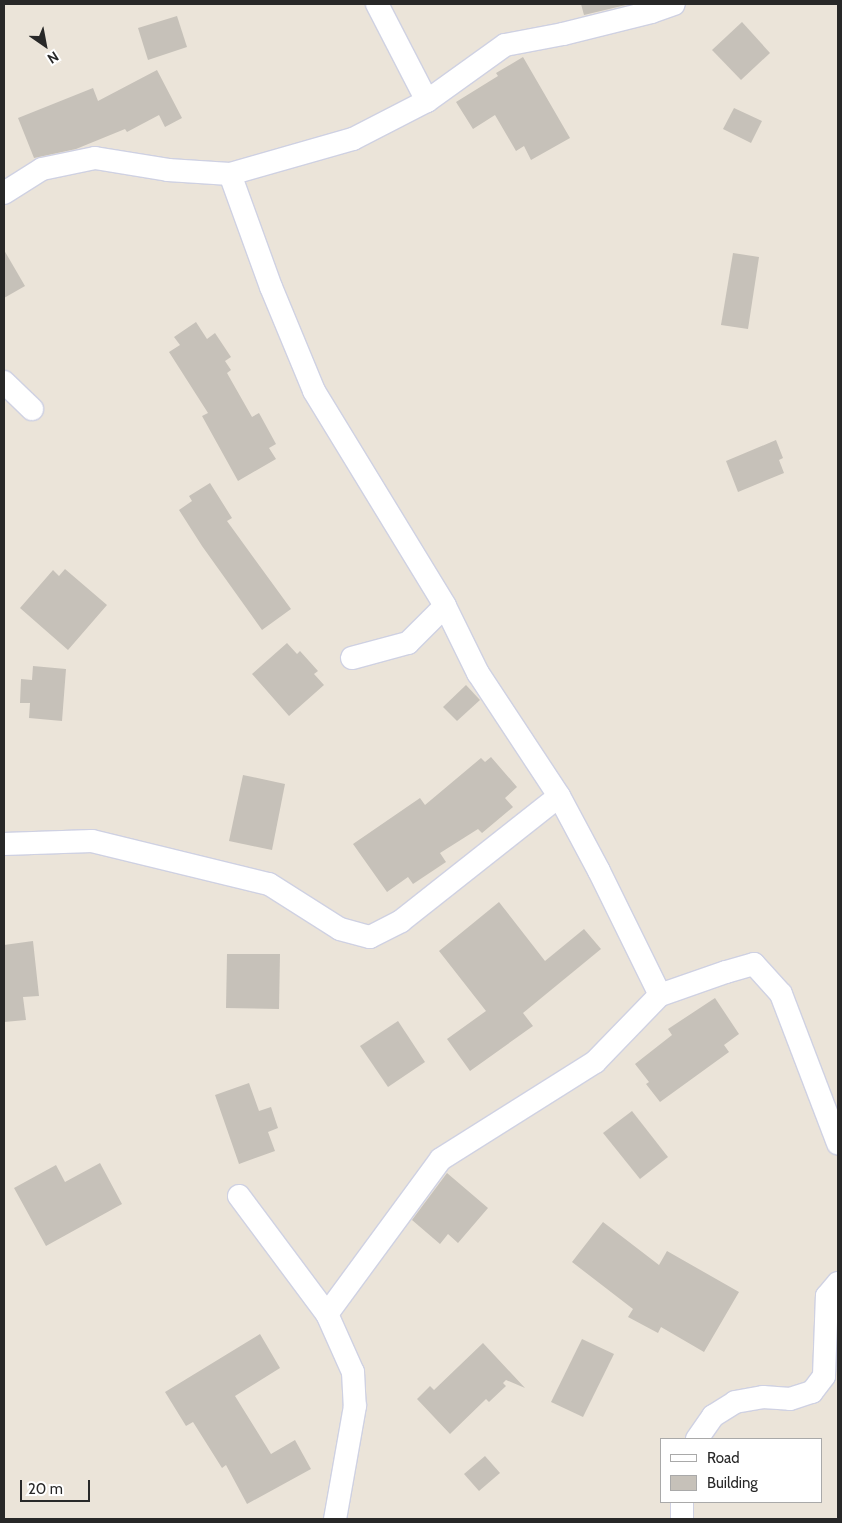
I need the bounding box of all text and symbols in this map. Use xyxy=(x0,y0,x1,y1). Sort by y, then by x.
north arrow xyxy=(20,20,70,70)
text: N xyxy=(44,47,62,68)
legend xyxy=(660,1438,822,1503)
text: Road xyxy=(707,1449,740,1467)
scale bar xyxy=(22,1470,92,1502)
text: Building xyxy=(707,1474,758,1492)
text: 20 m xyxy=(28,1480,63,1498)

